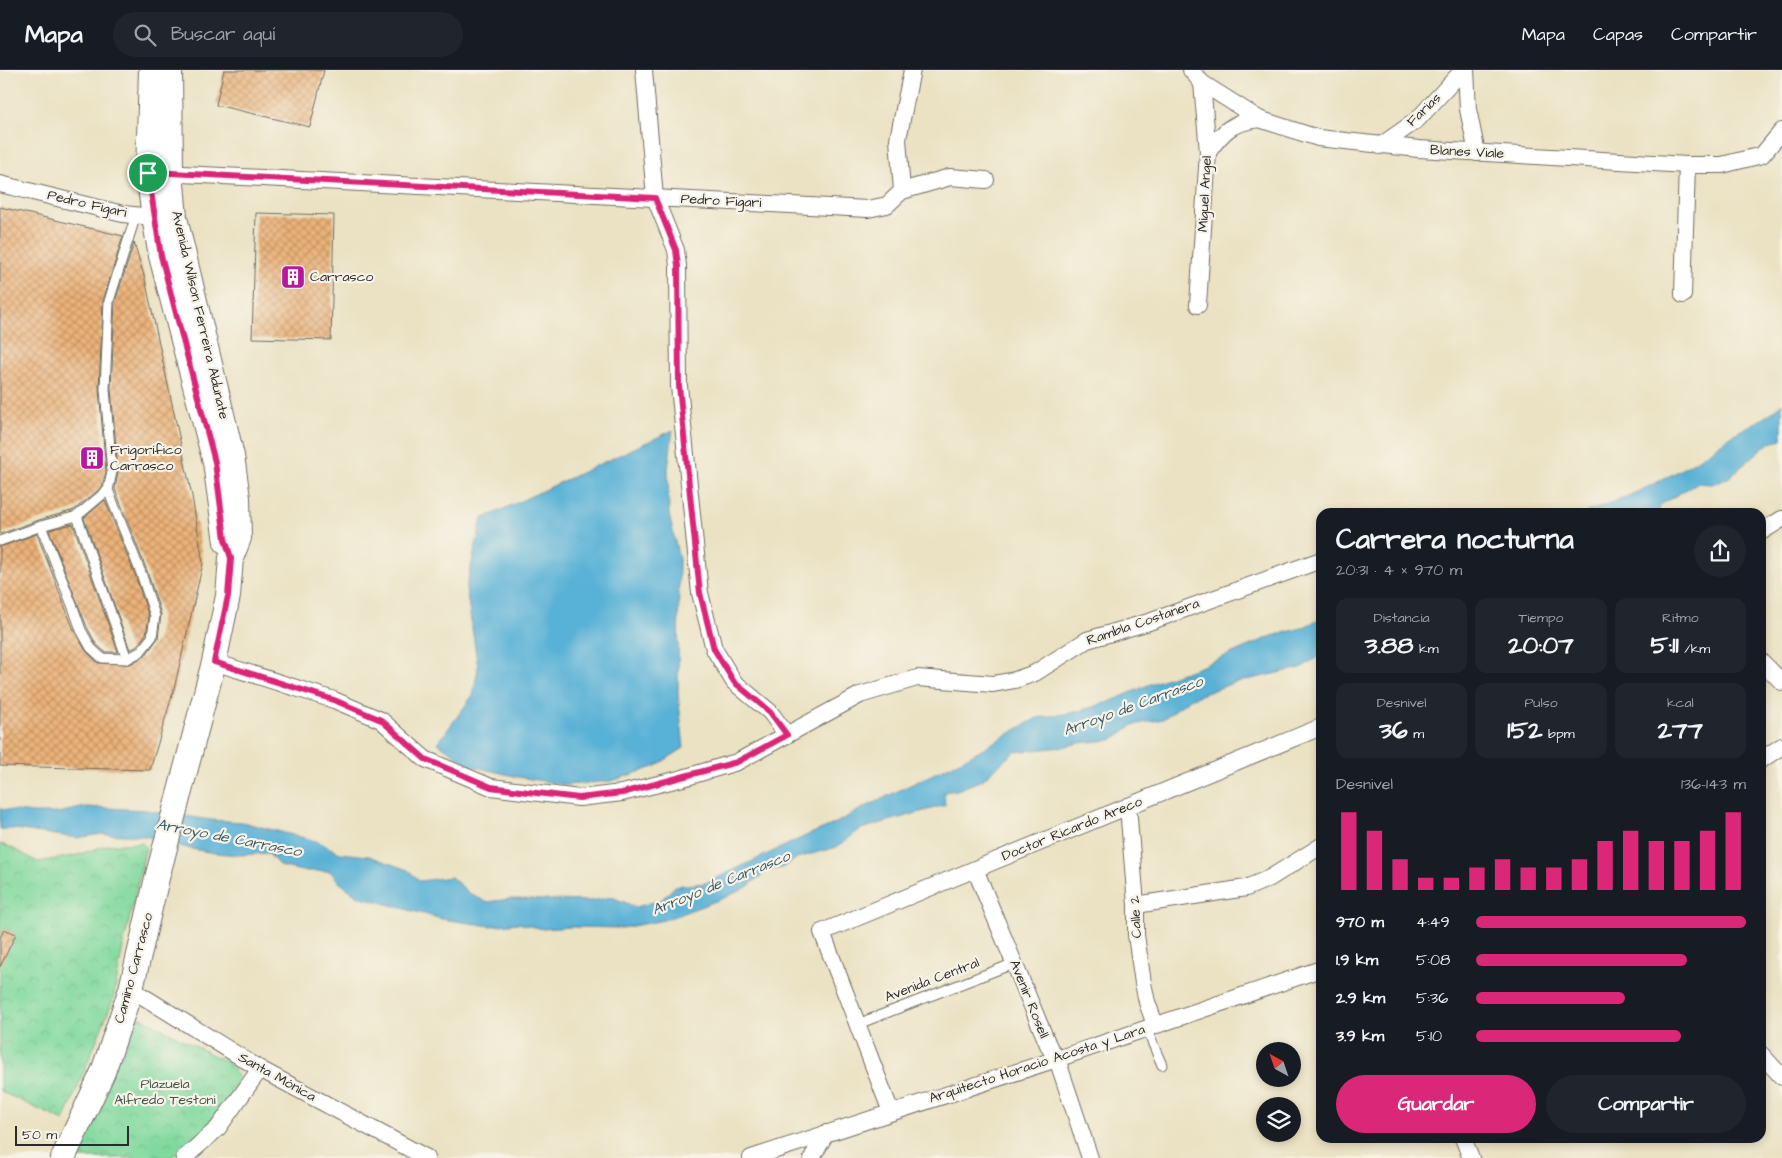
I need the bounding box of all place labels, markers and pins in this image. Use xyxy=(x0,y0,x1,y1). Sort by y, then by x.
pin xyxy=(127,152,169,194)
building icon: Carrasco xyxy=(280,264,306,290)
place label: Carrasco xyxy=(310,267,373,287)
place label: Frigorífico Carrasco xyxy=(110,440,182,476)
building icon: Frigorífico Carrasco xyxy=(79,445,105,471)

